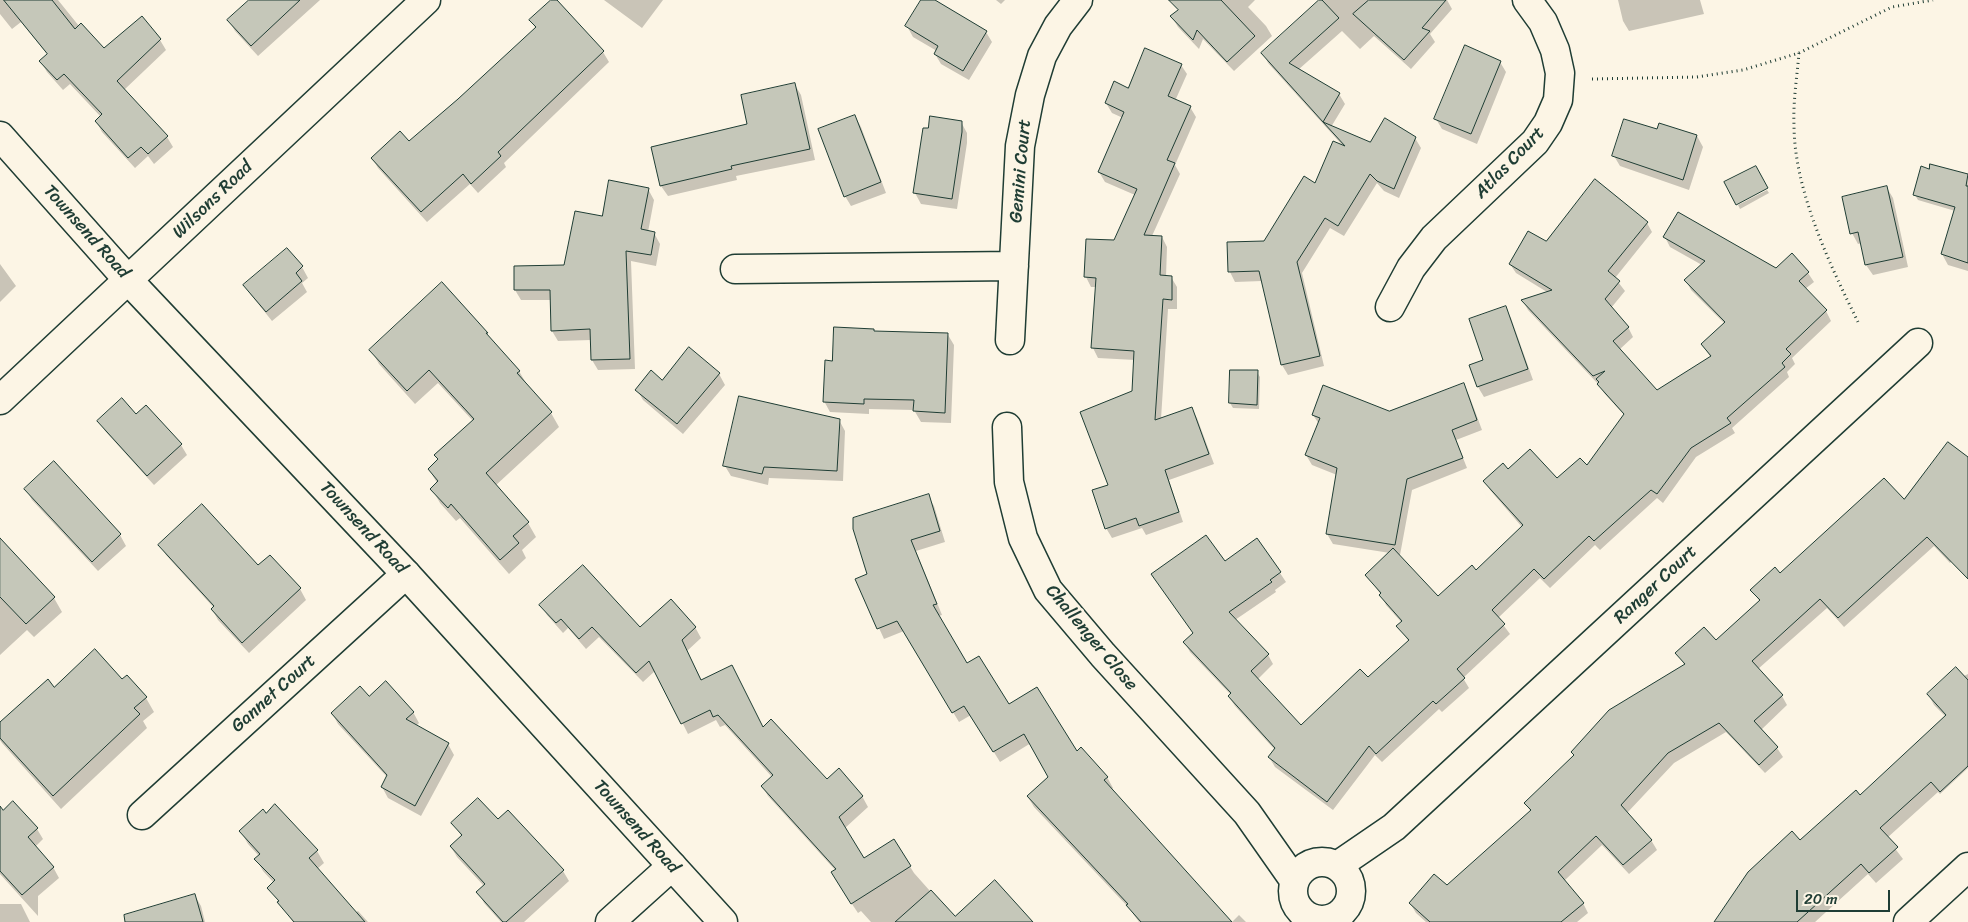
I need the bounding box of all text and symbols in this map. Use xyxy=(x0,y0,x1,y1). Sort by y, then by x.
street label: Gemini Court xyxy=(1006,118,1036,224)
street label: Atlas Court xyxy=(1471,123,1549,203)
street label: Wilsons Road xyxy=(169,157,257,243)
street label: Townsend Road xyxy=(38,181,134,283)
street label: Townsend Road xyxy=(315,477,411,579)
street label: Ranger Court xyxy=(1610,541,1702,629)
street label: Challenger Close xyxy=(1040,581,1142,695)
street label: Gannet Court xyxy=(227,650,321,738)
street label: Townsend Road xyxy=(588,776,684,878)
scale bar xyxy=(1798,880,1892,912)
text: 20 m xyxy=(1804,886,1838,912)

